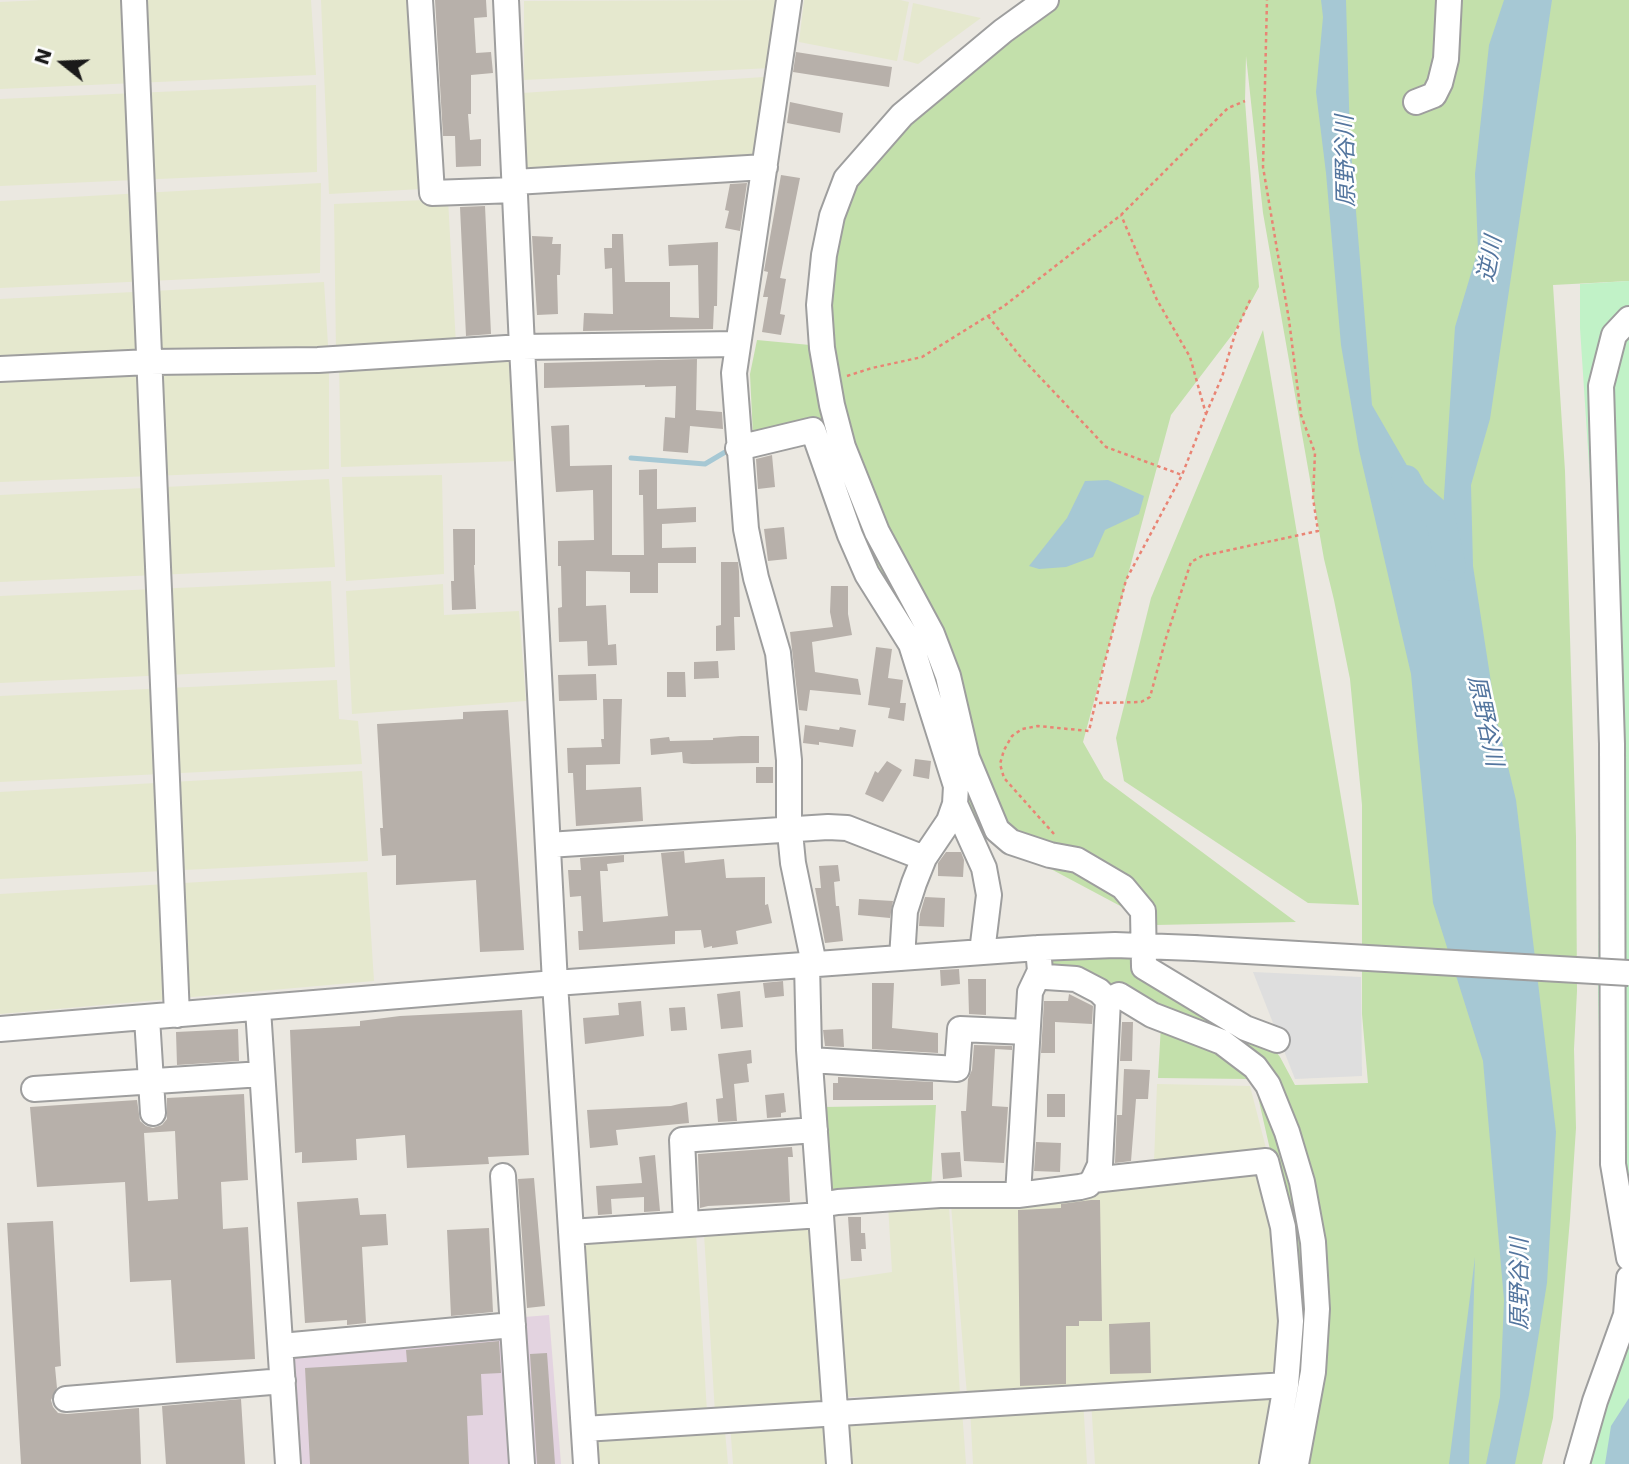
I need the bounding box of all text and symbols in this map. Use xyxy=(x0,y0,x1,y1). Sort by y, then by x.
north arrow xyxy=(28,28,98,98)
text: N xyxy=(30,46,56,67)
water label: 原野谷川 xyxy=(1332,115,1362,207)
water label: 逆川 xyxy=(1473,234,1509,284)
water label: 原野谷川 xyxy=(1461,673,1507,769)
water label: 原野谷川 xyxy=(1507,1238,1535,1330)

